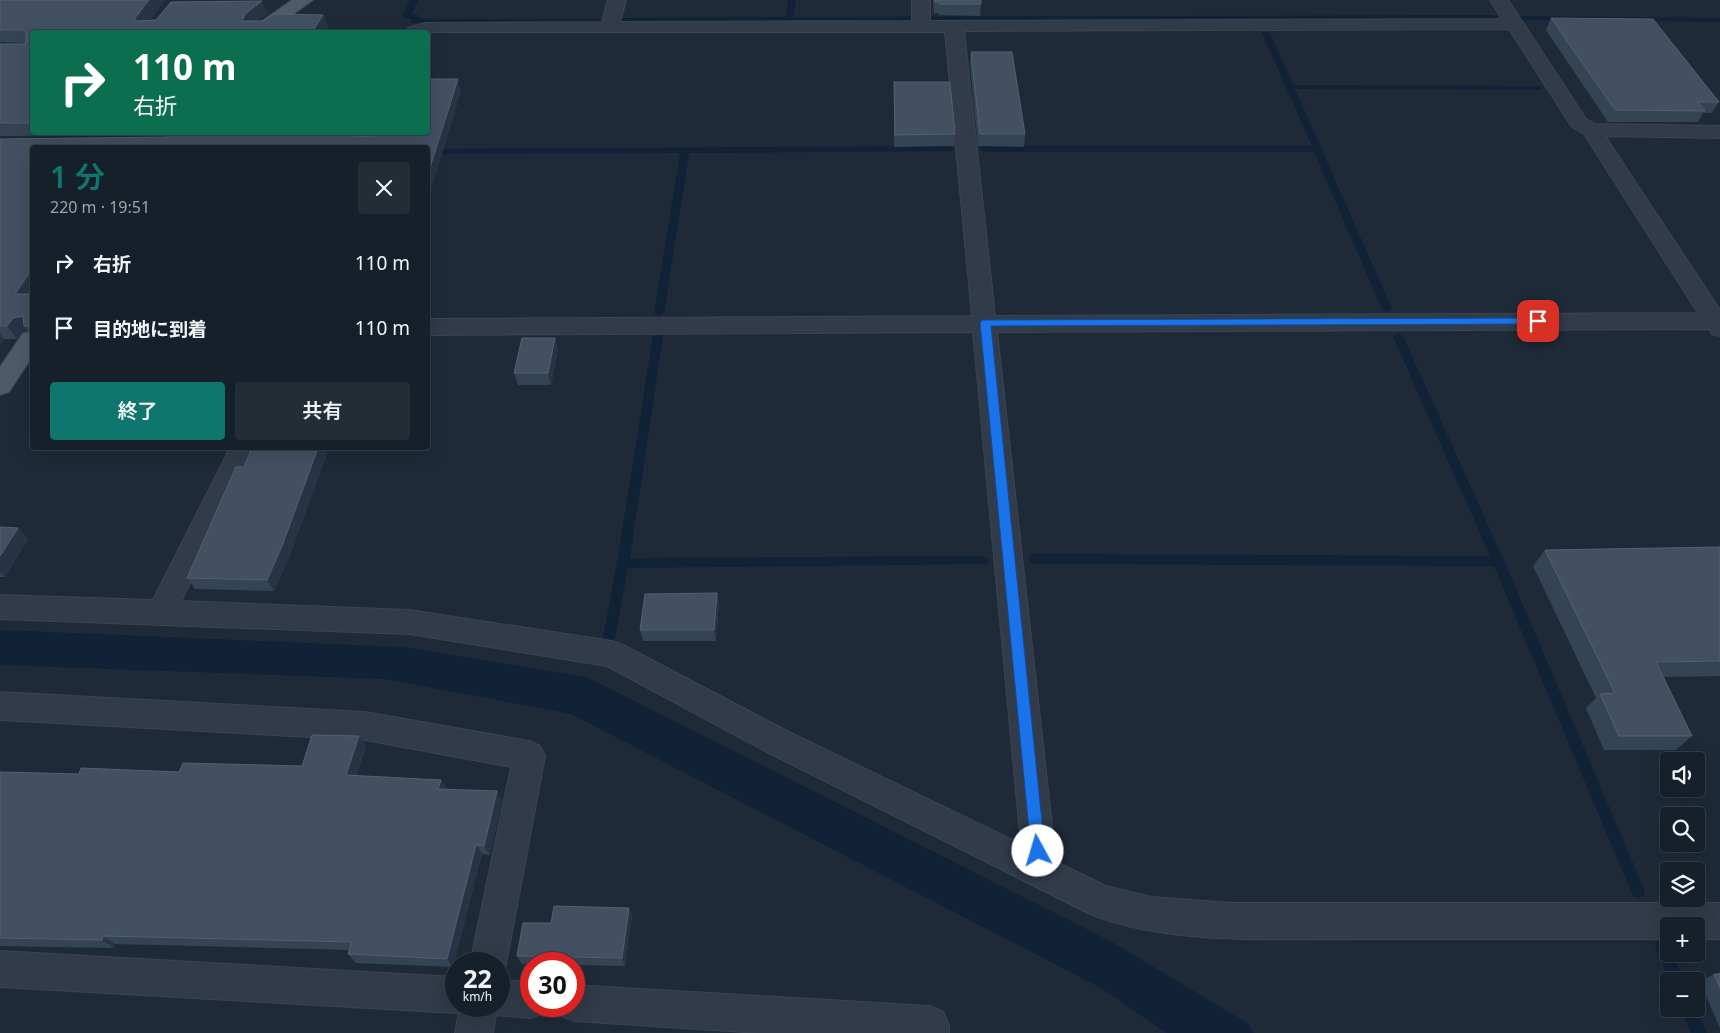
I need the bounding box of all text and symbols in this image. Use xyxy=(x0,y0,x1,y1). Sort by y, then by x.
text: 110 m xyxy=(133,43,236,90)
icon: right xyxy=(50,50,115,115)
text: 右折 xyxy=(133,90,177,120)
text: 1 分 xyxy=(50,156,105,197)
button: close xyxy=(358,162,410,214)
text: 220 m · 19:51 xyxy=(50,196,150,218)
icon: right xyxy=(50,249,78,277)
text: 110 m xyxy=(355,250,410,276)
text: 右折 xyxy=(93,251,131,277)
pin xyxy=(1517,300,1559,342)
icon: arrive xyxy=(1524,307,1552,335)
icon: arrive xyxy=(50,314,78,342)
text: 110 m xyxy=(355,315,410,341)
text: 目的地に到着 xyxy=(93,316,207,342)
button: 終了 xyxy=(50,382,225,440)
button: 共有 xyxy=(235,382,410,440)
map controls xyxy=(1660,752,1705,1017)
button: sound xyxy=(1660,752,1705,797)
button: search xyxy=(1660,807,1705,852)
position arrow xyxy=(1011,824,1063,876)
button: layers xyxy=(1660,862,1705,907)
button: + xyxy=(1660,917,1705,962)
speed limit sign: 30 xyxy=(520,952,585,1017)
text: 22 xyxy=(463,961,492,995)
button: − xyxy=(1660,972,1705,1017)
text: km/h xyxy=(463,988,492,1005)

